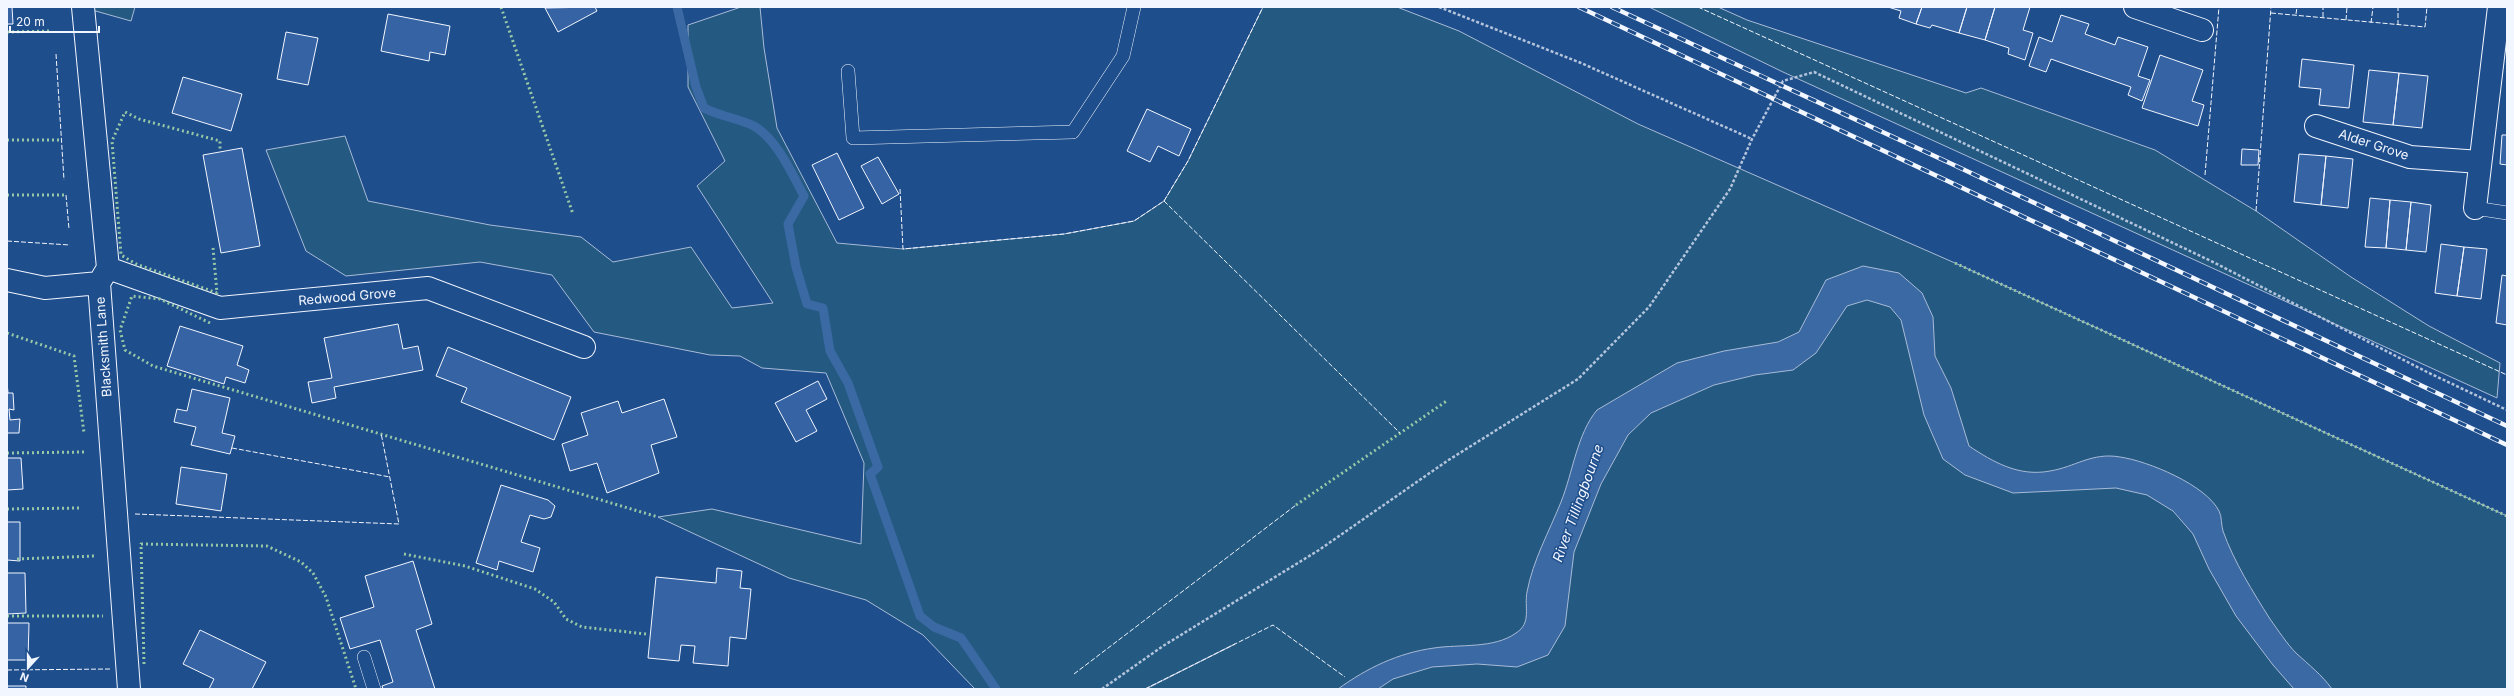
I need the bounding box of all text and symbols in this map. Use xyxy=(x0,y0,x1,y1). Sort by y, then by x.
scale bar xyxy=(10,8,99,34)
text: 20 m xyxy=(16,14,45,29)
street label: Alder Grove xyxy=(2337,125,2411,163)
street label: Redwood Grove xyxy=(298,284,396,308)
street label: Blacksmith Lane xyxy=(92,296,114,398)
water label: River Tillingbourne xyxy=(1548,442,1607,564)
north arrow xyxy=(8,648,48,688)
text: N xyxy=(18,669,31,685)

